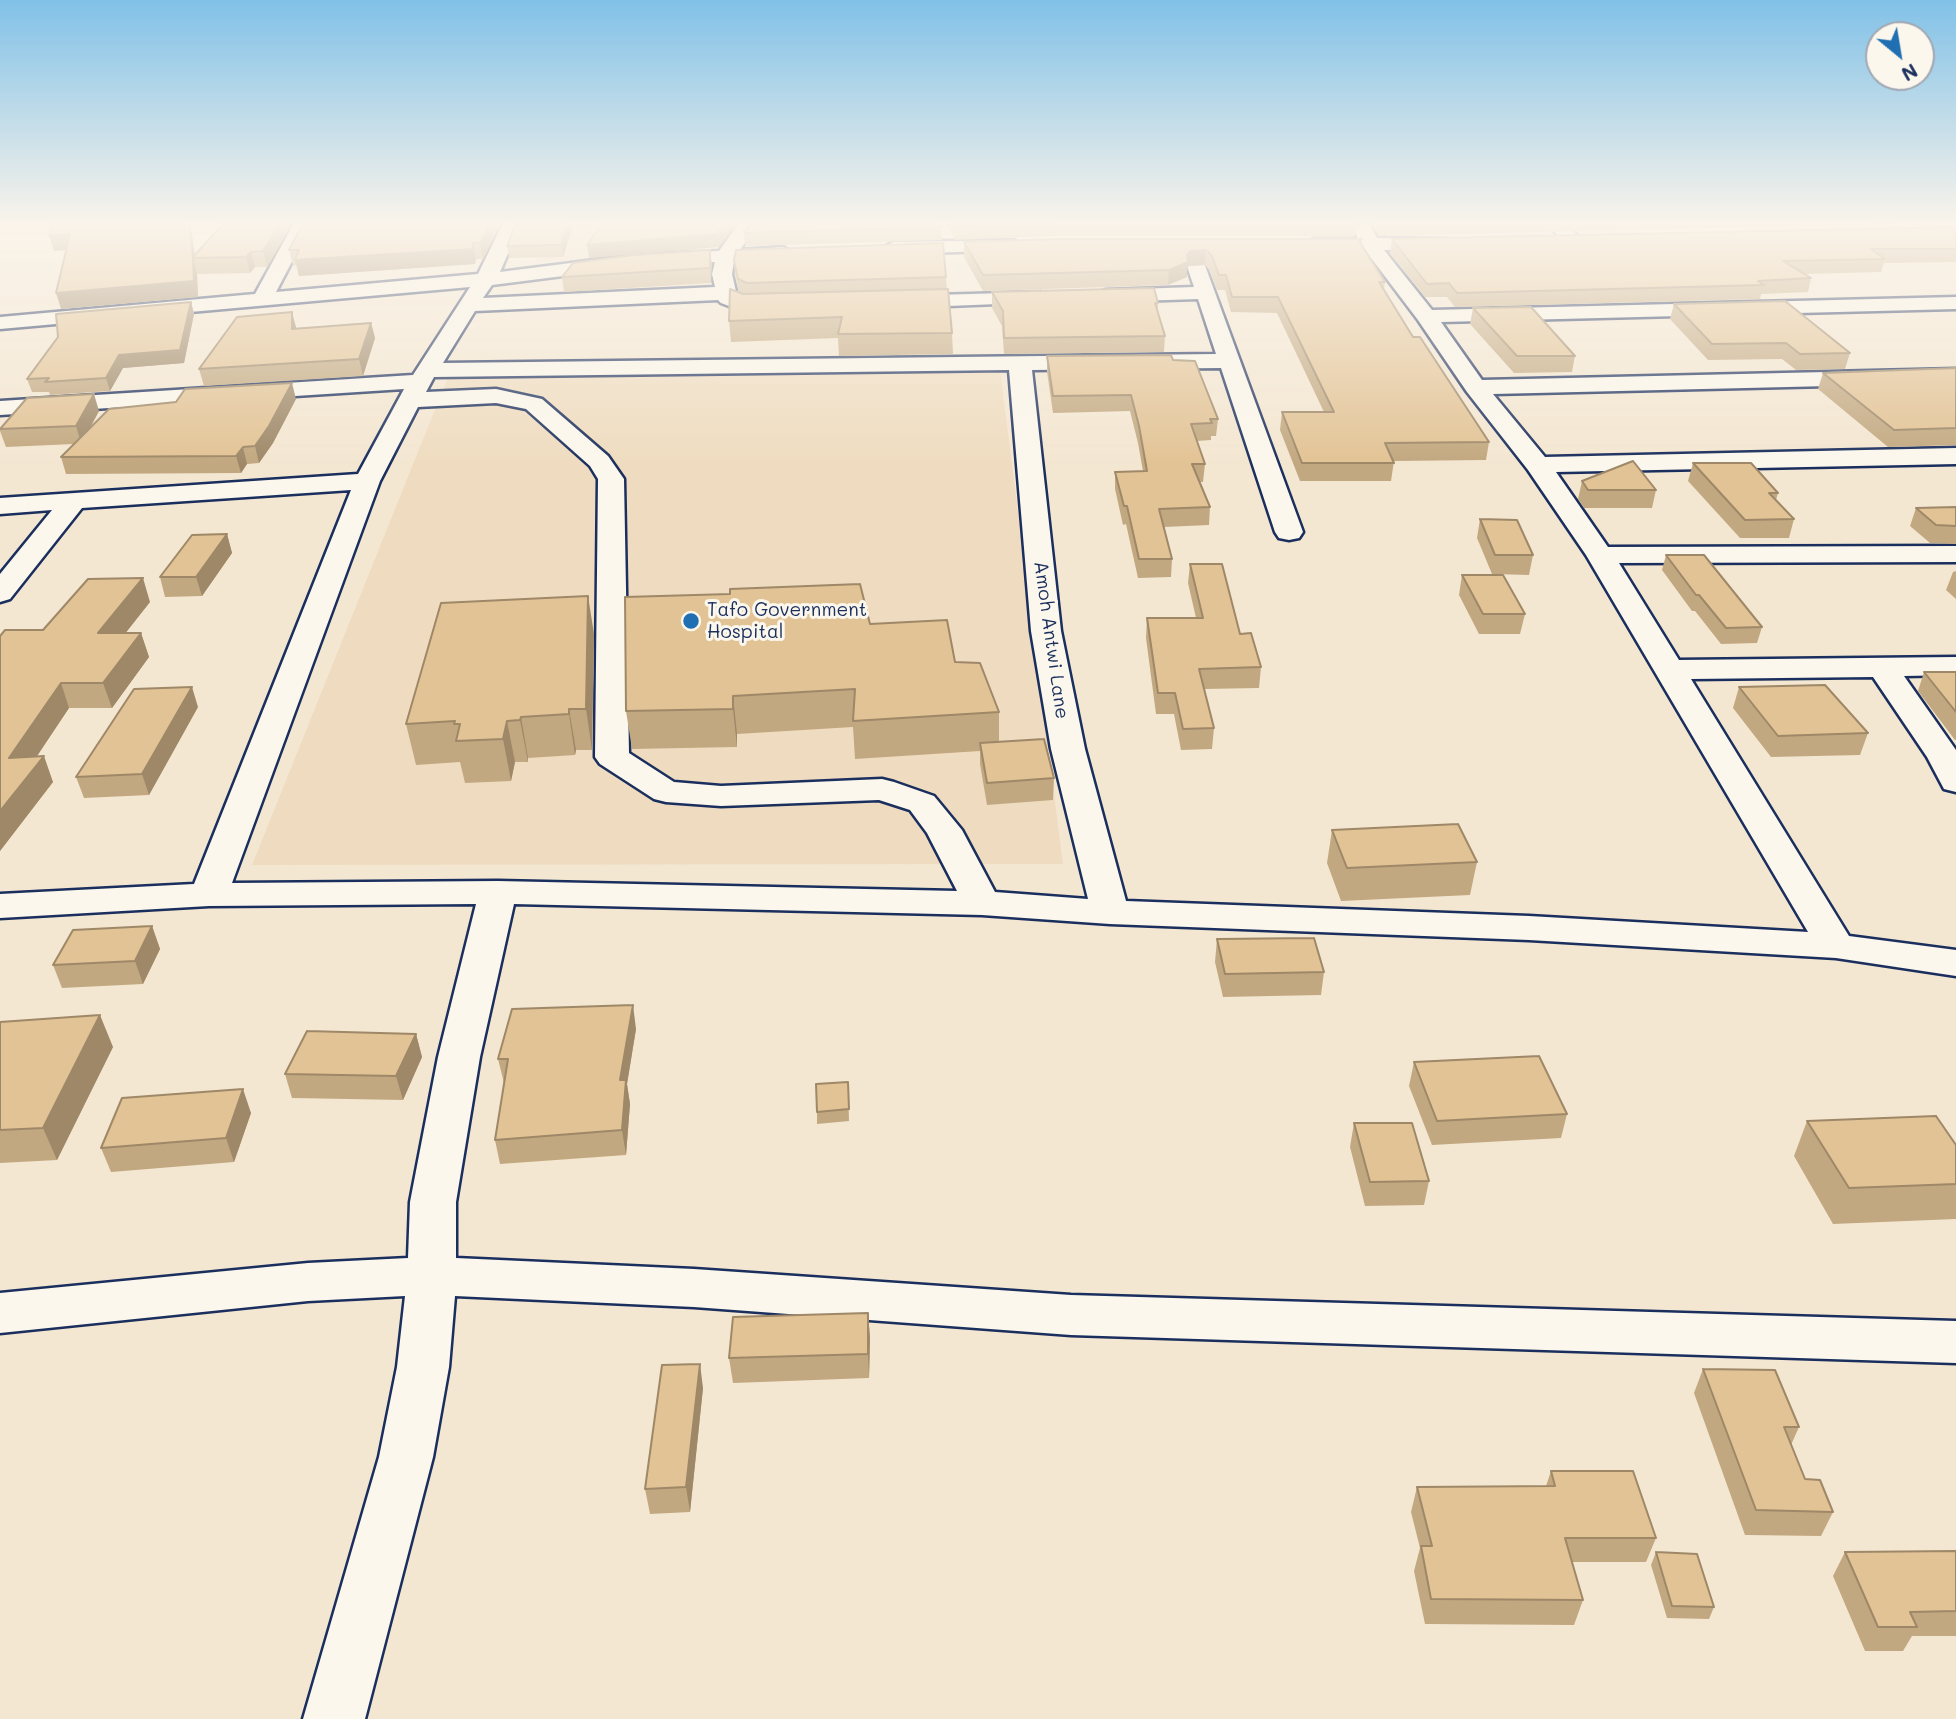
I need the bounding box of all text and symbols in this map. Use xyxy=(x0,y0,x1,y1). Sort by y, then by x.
north arrow xyxy=(1865,21,1935,91)
text: N xyxy=(1897,58,1922,87)
street label: Amoh Antwi Lane xyxy=(1029,560,1073,720)
place label: Tafo Government Hospital xyxy=(707,599,867,643)
marker: Tafo Government Hospital xyxy=(681,611,701,631)

